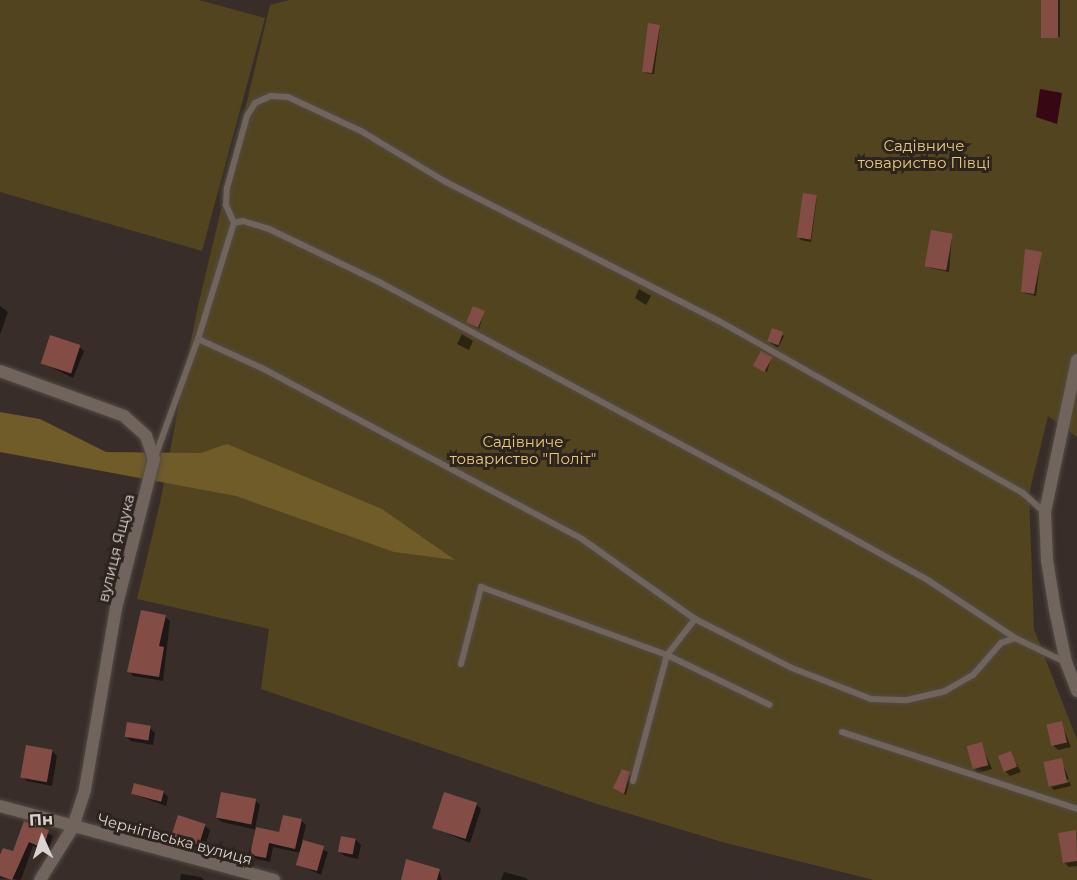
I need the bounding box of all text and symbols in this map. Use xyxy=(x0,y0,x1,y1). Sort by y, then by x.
park label: Садівниче товариство Півці xyxy=(858,136,990,171)
park label: Садівниче товариство "Політ" xyxy=(450,432,596,467)
street label: вулиця Ящука xyxy=(94,492,138,604)
north arrow xyxy=(12,808,72,868)
text: Пн xyxy=(28,809,54,830)
street label: Чернігівська вулиця xyxy=(96,810,254,868)

